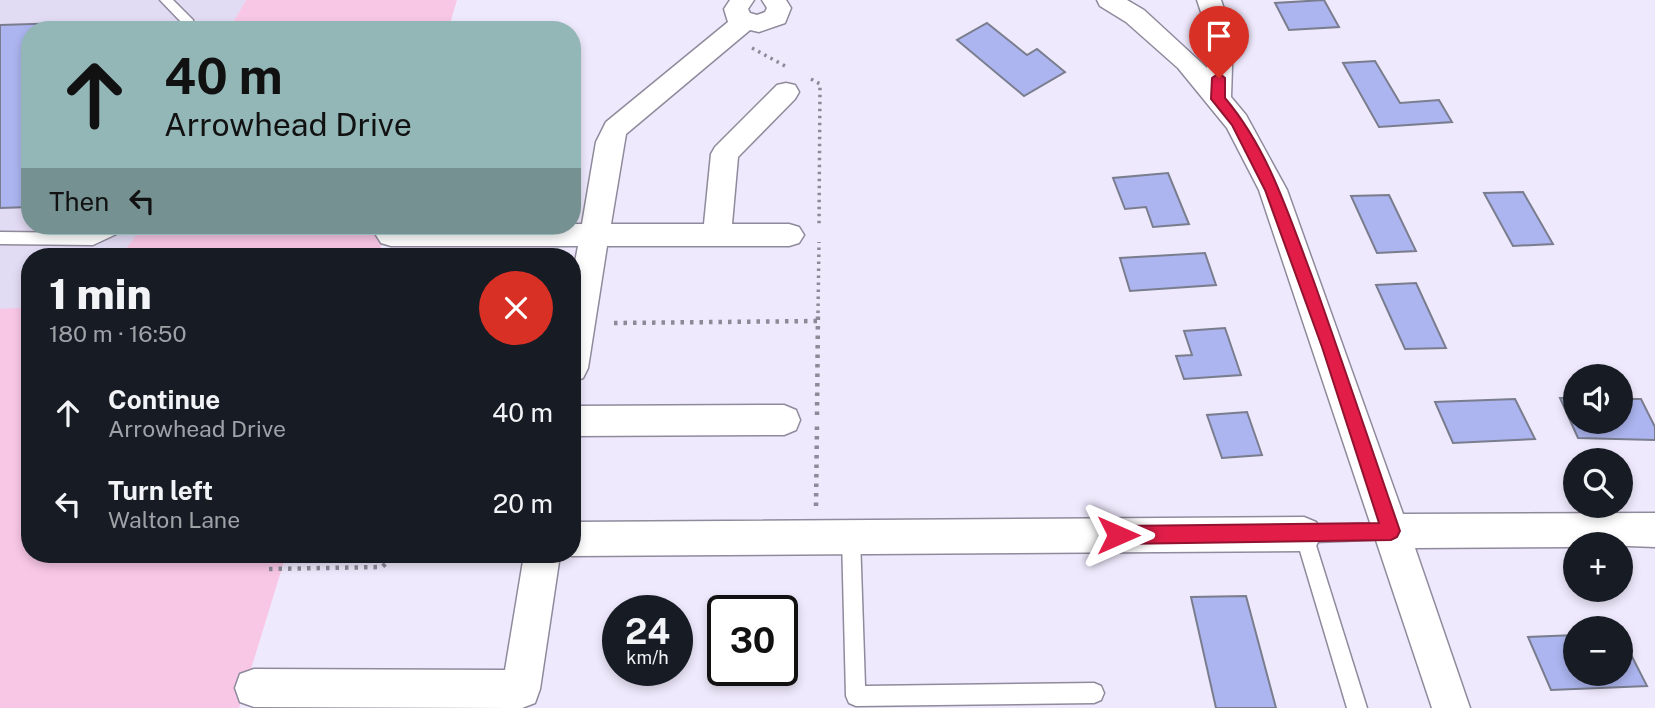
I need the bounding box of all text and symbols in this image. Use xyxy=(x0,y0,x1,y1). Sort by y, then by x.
pin xyxy=(1189,6,1249,78)
icon: arrive xyxy=(1200,17,1238,55)
text: 40 m xyxy=(164,47,283,105)
icon: ahead xyxy=(49,49,140,140)
text: Arrowhead Drive xyxy=(164,106,412,143)
icon: left xyxy=(123,182,161,220)
text: Then xyxy=(49,186,109,217)
text: 1 min xyxy=(49,269,152,318)
button: close xyxy=(479,271,553,345)
text: 180 m · 16:50 xyxy=(49,320,187,347)
map controls xyxy=(1563,364,1633,686)
button: sound xyxy=(1563,364,1633,434)
text: Continue xyxy=(108,384,220,415)
icon: ahead xyxy=(49,394,87,432)
text: 40 m xyxy=(492,397,553,428)
text: Arrowhead Drive xyxy=(108,415,286,442)
button: search xyxy=(1563,448,1633,518)
text: Turn left xyxy=(108,475,213,506)
icon: left xyxy=(49,485,87,523)
text: 20 m xyxy=(493,488,553,519)
position arrow xyxy=(1081,498,1155,572)
text: Walton Lane xyxy=(108,506,240,533)
button: + xyxy=(1563,532,1633,602)
speed limit sign: 30 xyxy=(707,595,798,686)
text: 24 xyxy=(625,611,670,652)
button: − xyxy=(1563,616,1633,686)
text: km/h xyxy=(626,647,669,668)

